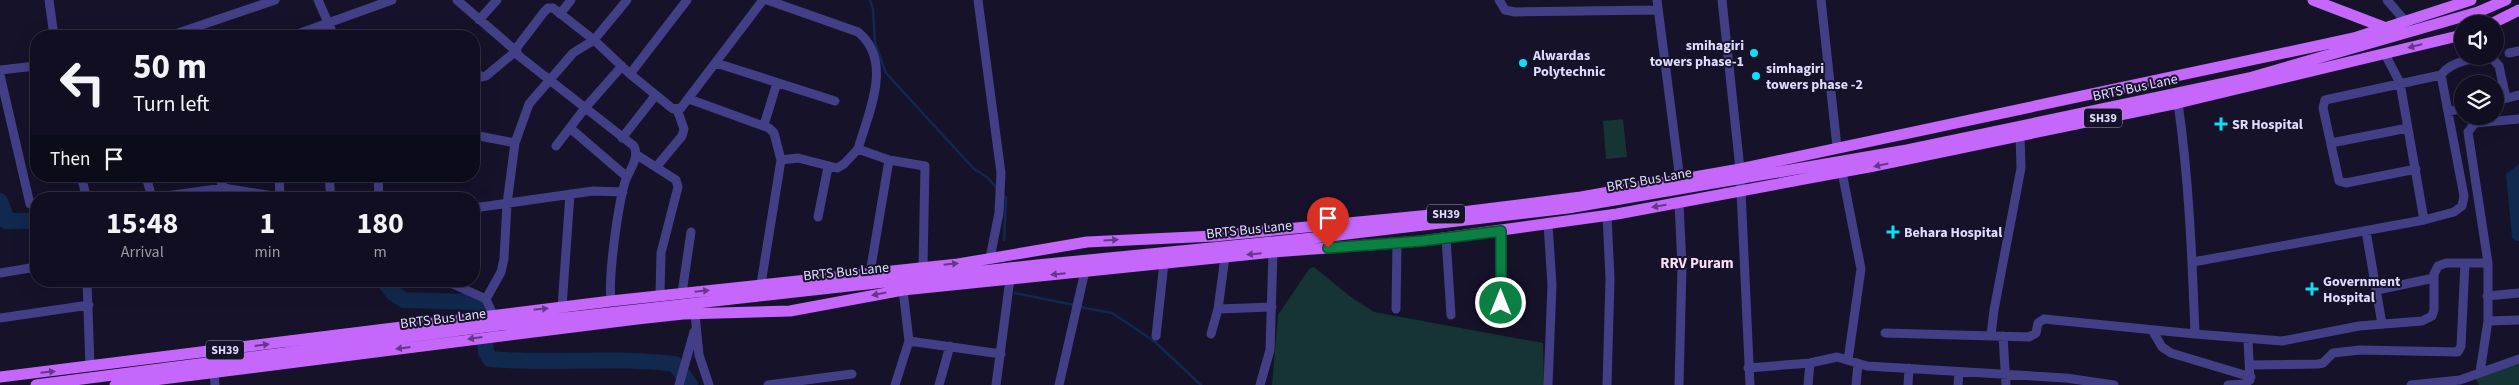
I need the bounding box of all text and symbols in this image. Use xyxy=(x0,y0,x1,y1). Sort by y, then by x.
map controls xyxy=(2454,15,2504,125)
button: sound xyxy=(2454,15,2504,65)
place label: smihagiri towers phase-1 xyxy=(1650,36,1744,72)
text: 50 m xyxy=(133,42,207,92)
one-way arrow xyxy=(2408,42,2423,50)
place label: Alwardas Polytechnic xyxy=(1532,46,1606,82)
marker: smihagiri towers phase-1 xyxy=(1748,47,1760,59)
icon: left xyxy=(50,50,115,115)
marker: Alwardas Polytechnic xyxy=(1517,57,1529,69)
place label: simhagiri towers phase -2 xyxy=(1766,59,1863,95)
street label: BRTS Bus Lane xyxy=(2091,69,2180,107)
marker: simhagiri towers phase -2 xyxy=(1750,70,1762,82)
button: layers xyxy=(2454,75,2504,125)
text: Turn left xyxy=(133,88,209,120)
road number: SH39 xyxy=(2084,109,2122,128)
place label: SR Hospital xyxy=(2232,115,2303,135)
marker: SR Hospital xyxy=(2214,117,2228,131)
icon: arrive xyxy=(100,145,128,173)
text: Then xyxy=(50,146,90,173)
one-way arrow xyxy=(1873,161,1888,169)
street label: BRTS Bus Lane xyxy=(1605,163,1693,197)
pin xyxy=(1307,197,1349,248)
text: 15:48 xyxy=(106,202,178,245)
text: 1 xyxy=(259,202,275,245)
text: 180 xyxy=(356,202,404,245)
one-way arrow xyxy=(1650,203,1666,211)
icon: arrive xyxy=(1314,204,1342,232)
road number: SH39 xyxy=(1427,204,1465,223)
street label: BRTS Bus Lane xyxy=(1205,216,1293,244)
place label: Behara Hospital xyxy=(1904,223,2002,243)
marker: Behara Hospital xyxy=(1886,225,1900,239)
one-way arrow xyxy=(1104,235,1120,243)
text: Arrival xyxy=(121,241,164,263)
text: min xyxy=(254,241,280,263)
text: m xyxy=(374,241,387,263)
one-way arrow xyxy=(1246,250,1262,258)
district label: RRV Puram xyxy=(1660,253,1734,274)
street label: BRTS Bus Lane xyxy=(802,258,890,286)
one-way arrow xyxy=(943,260,959,268)
one-way arrow xyxy=(1049,270,1065,278)
place label: Government Hospital xyxy=(2323,272,2401,308)
position arrow xyxy=(1474,276,1526,328)
marker: Government Hospital xyxy=(2305,282,2319,296)
one-way arrow xyxy=(695,287,711,295)
one-way arrow xyxy=(870,290,886,298)
street label: BRTS Bus Lane xyxy=(399,304,487,334)
one-way arrow xyxy=(533,305,549,313)
one-way arrow xyxy=(467,335,483,343)
road number: SH39 xyxy=(206,340,244,360)
one-way arrow xyxy=(254,341,270,349)
one-way arrow xyxy=(394,344,410,352)
one-way arrow xyxy=(41,368,57,376)

